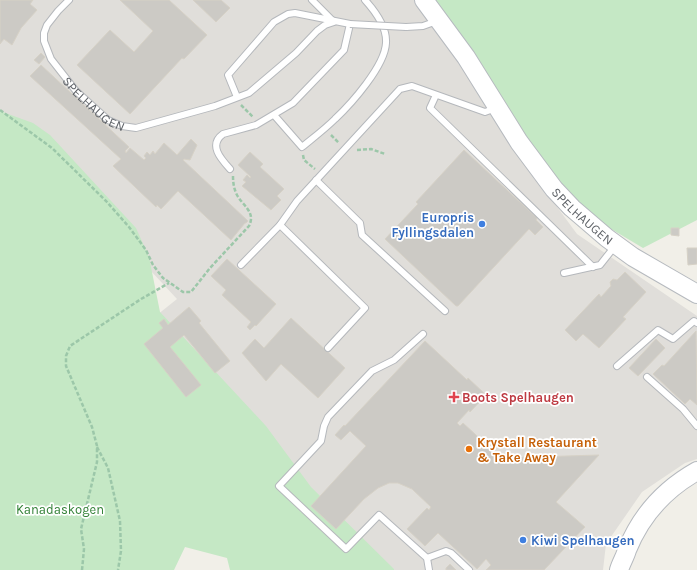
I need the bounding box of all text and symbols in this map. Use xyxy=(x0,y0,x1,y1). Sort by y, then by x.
street label: SPELHAUGEN xyxy=(59,74,127,134)
street label: SPELHAUGEN xyxy=(549,185,616,248)
place label: Europris Fyllingsdalen xyxy=(392,210,474,240)
marker: Europris Fyllingsdalen xyxy=(477,219,487,229)
place label: Boots Spelhaugen xyxy=(462,390,574,405)
marker: Boots Spelhaugen xyxy=(449,392,459,402)
place label: Krystall Restaurant & Take Away xyxy=(477,435,597,465)
marker: Krystall Restaurant & Take Away xyxy=(464,444,474,454)
park label: Kanadaskogen xyxy=(16,502,104,517)
place label: Kiwi Spelhaugen xyxy=(531,533,635,548)
marker: Kiwi Spelhaugen xyxy=(518,535,528,545)

